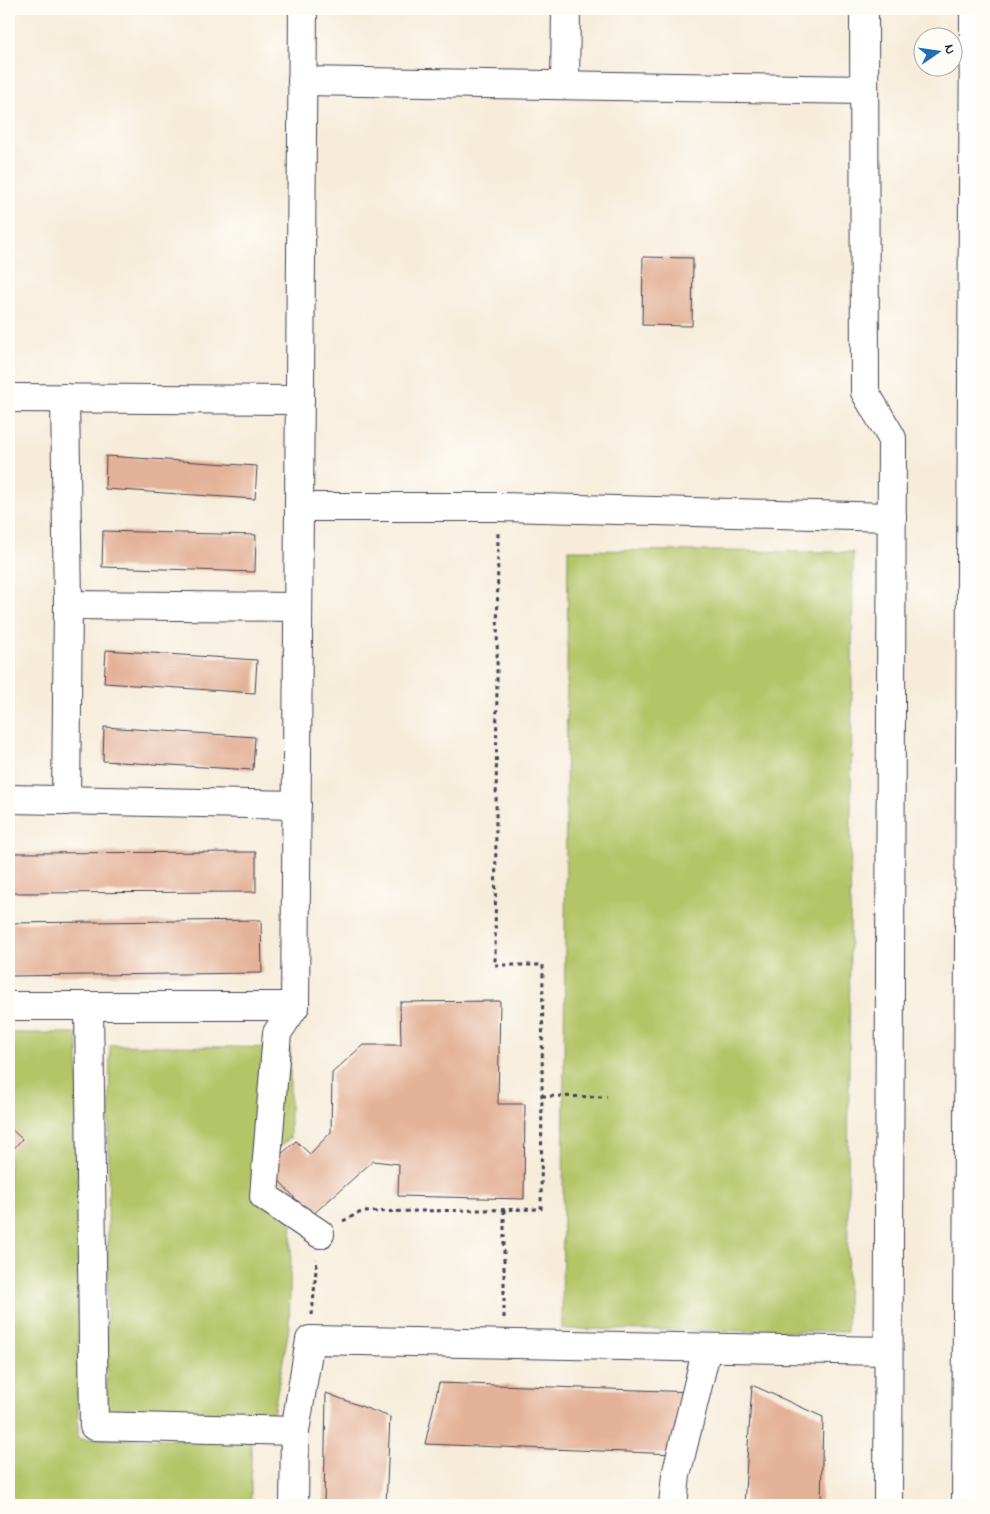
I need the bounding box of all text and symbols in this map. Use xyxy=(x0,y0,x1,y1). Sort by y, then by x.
north arrow xyxy=(912,28,962,78)
text: N xyxy=(938,42,960,56)

